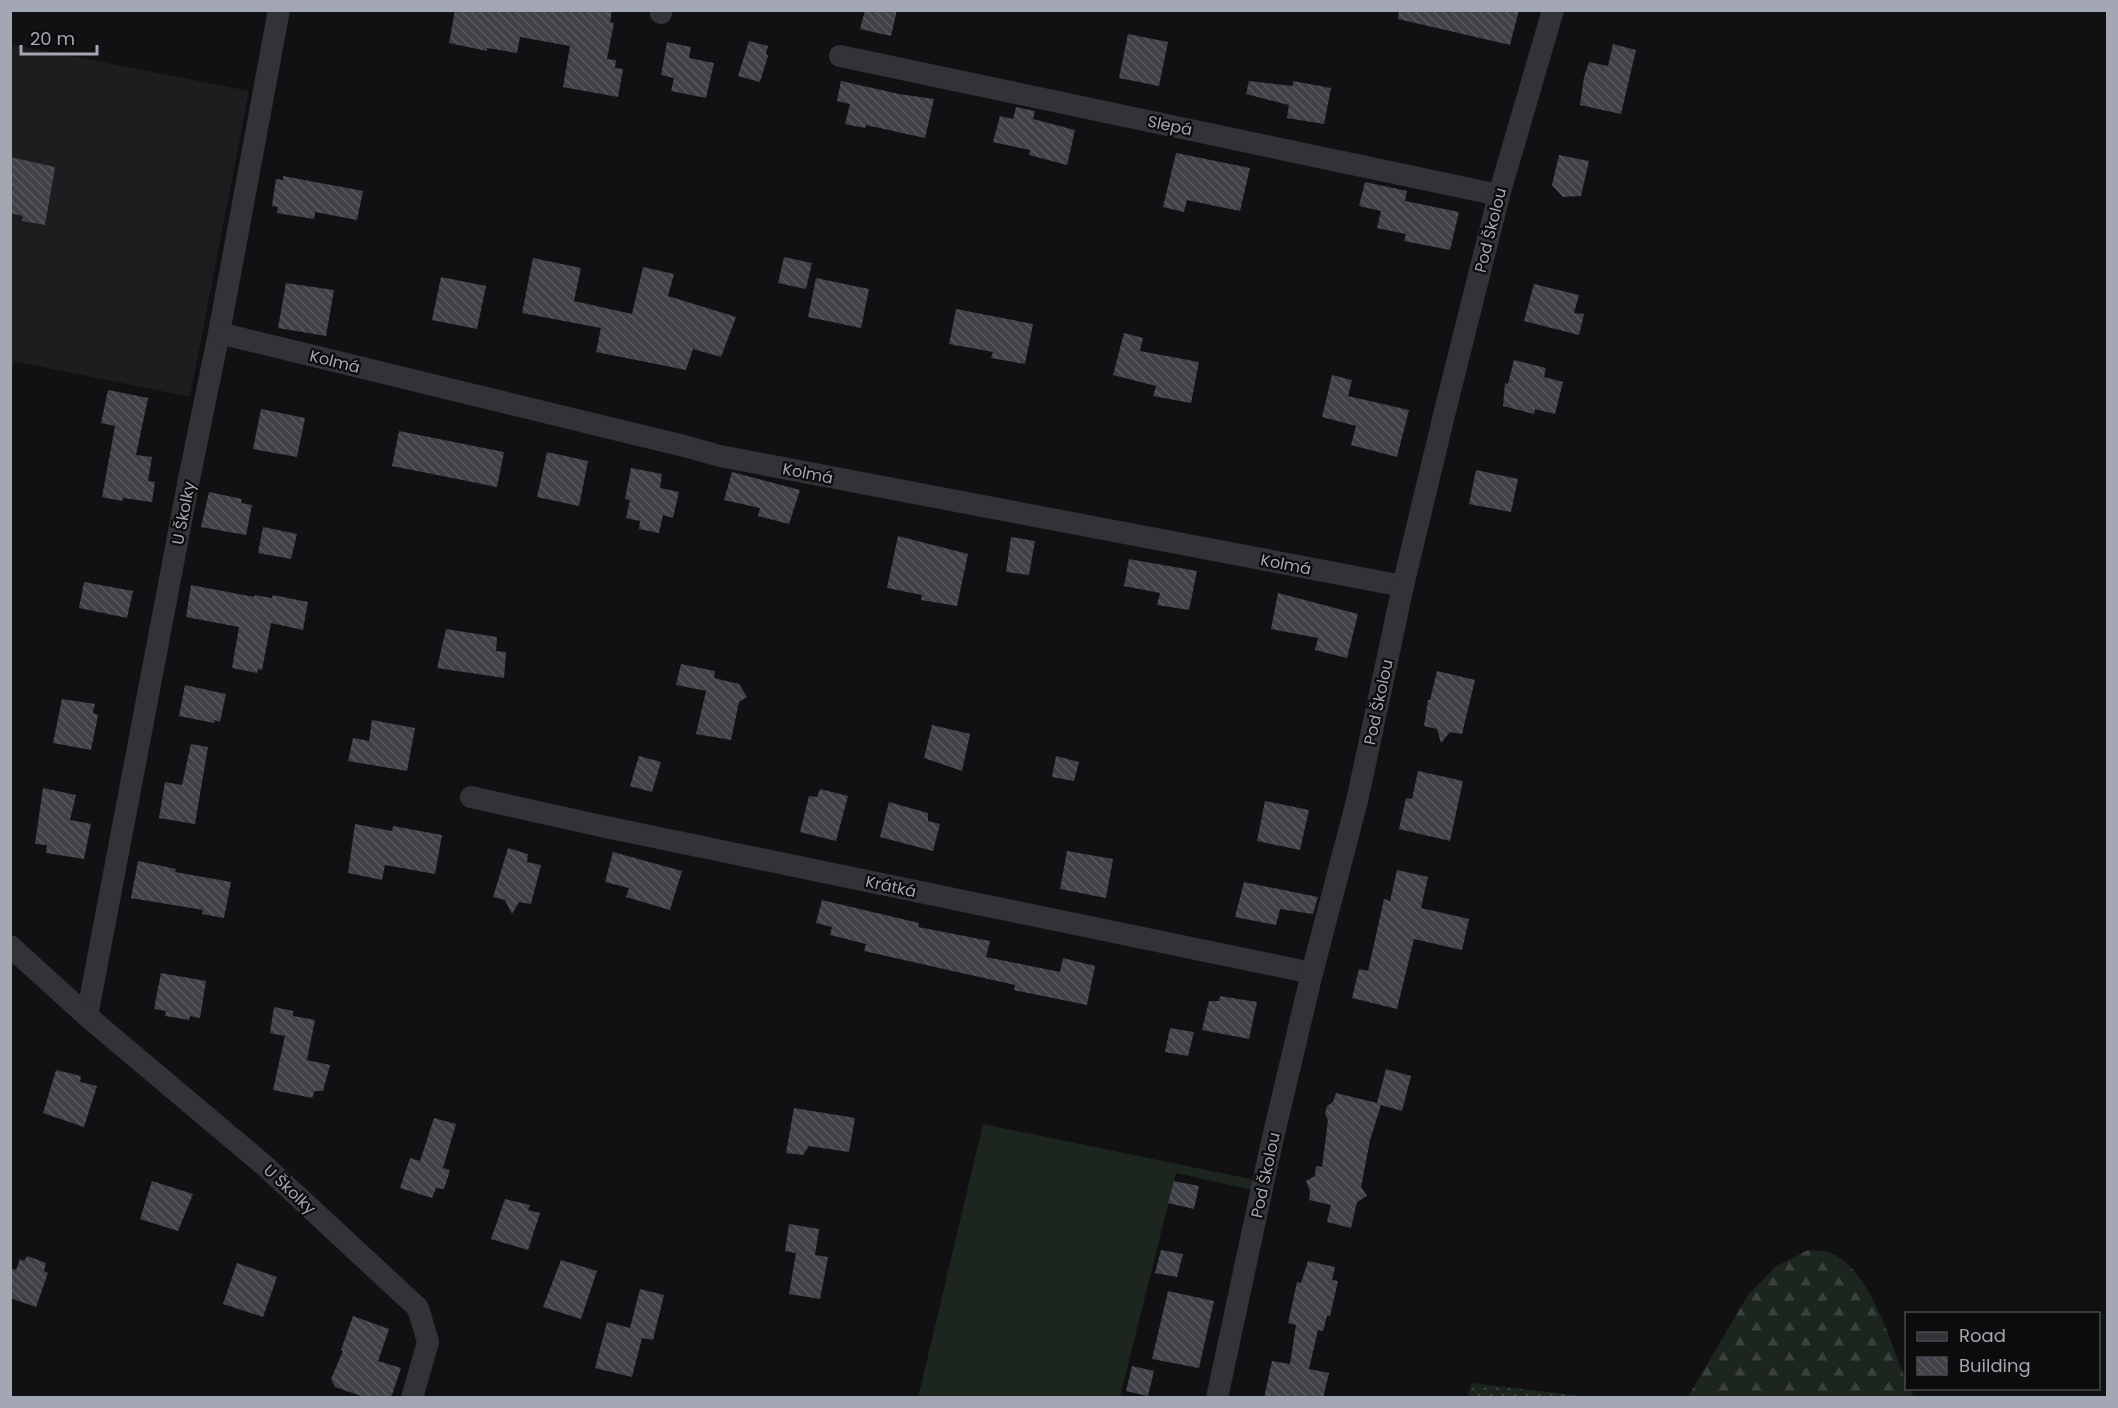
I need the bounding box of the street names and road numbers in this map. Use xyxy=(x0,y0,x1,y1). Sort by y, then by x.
street label: Slepá xyxy=(1146,110,1194,141)
street label: Pod Školou xyxy=(1469,185,1512,275)
street label: Kolmá xyxy=(307,344,362,379)
street label: Kolmá xyxy=(781,457,835,490)
street label: U Školky xyxy=(166,479,201,547)
street label: Kolmá xyxy=(1259,548,1313,581)
street label: Pod Školou xyxy=(1358,657,1399,747)
street label: Krátká xyxy=(863,870,918,903)
street label: Pod Školou xyxy=(1245,1130,1286,1220)
street label: U Školky xyxy=(258,1159,321,1220)

